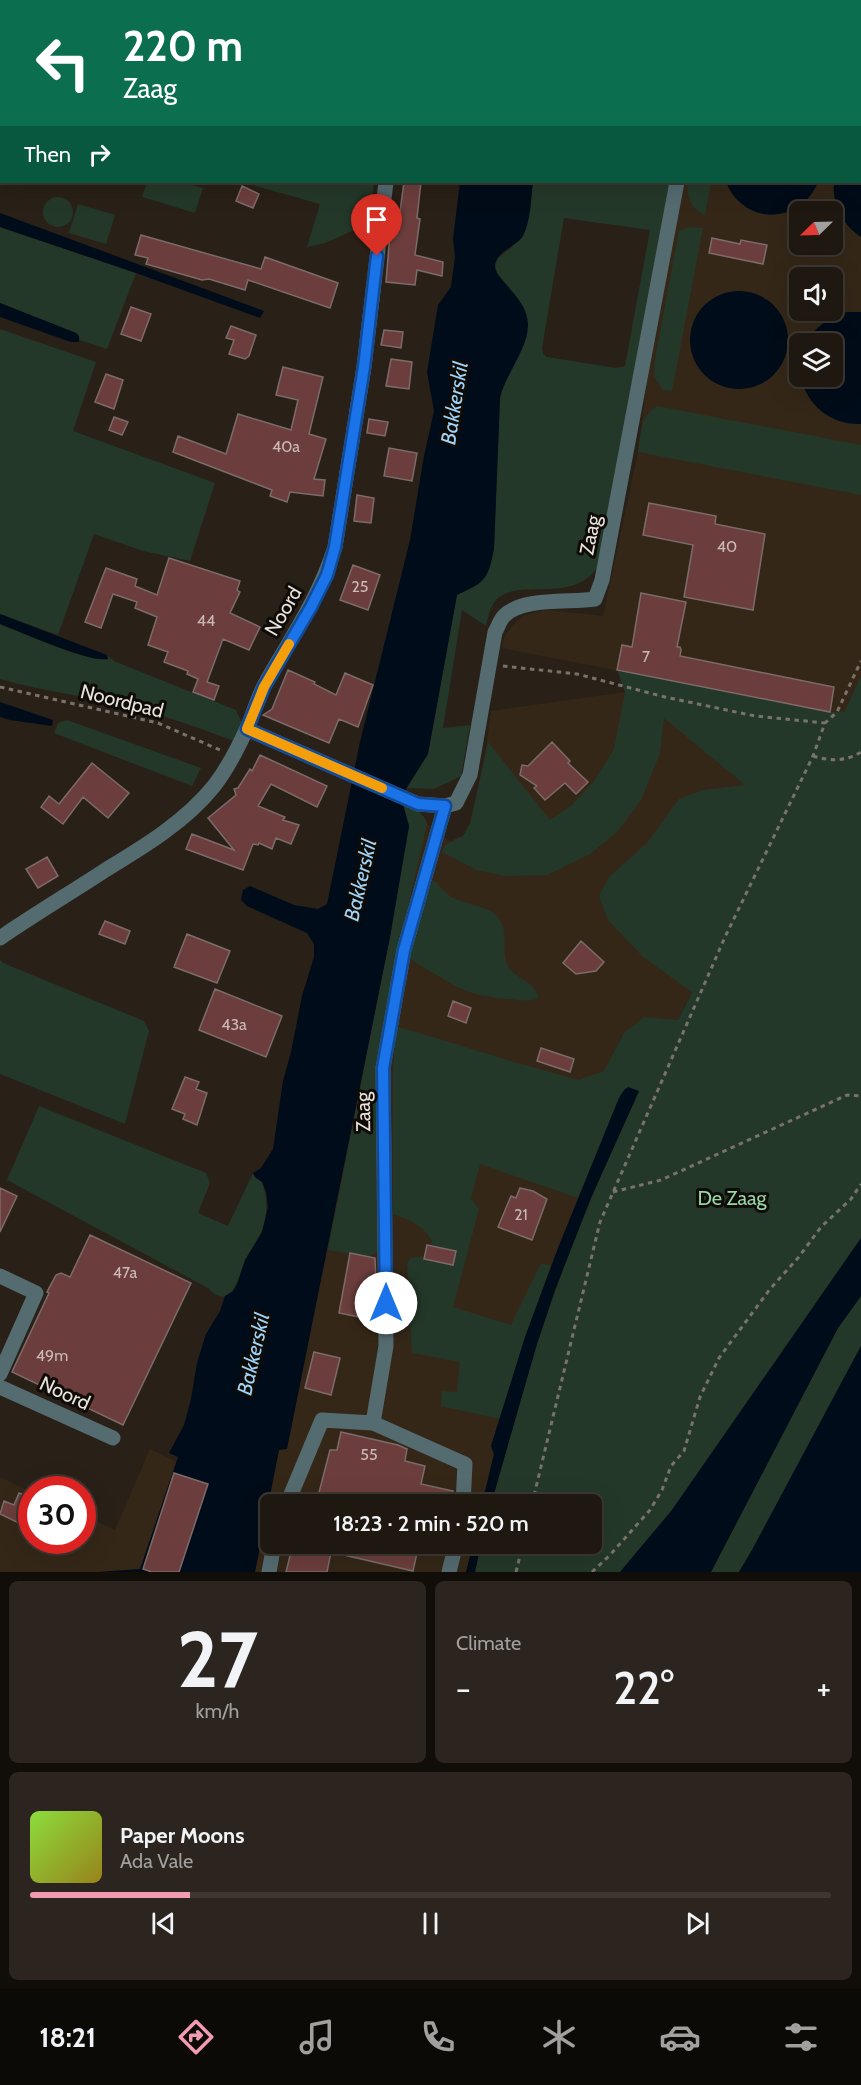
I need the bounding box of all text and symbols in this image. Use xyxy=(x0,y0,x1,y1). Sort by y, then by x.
text: 220 m xyxy=(123,20,243,72)
icon: left xyxy=(24,24,102,102)
text: Zaag xyxy=(123,72,177,105)
icon: right xyxy=(83,138,116,171)
text: Then xyxy=(24,141,71,168)
pin xyxy=(351,194,402,256)
north arrow xyxy=(789,201,843,255)
map controls xyxy=(789,201,843,387)
icon: arrive xyxy=(360,203,393,236)
button: sound xyxy=(789,267,843,321)
button: layers xyxy=(789,333,843,387)
water label: Bakkerskil xyxy=(435,360,473,446)
house number: 40a xyxy=(272,437,300,456)
street label: Zaag xyxy=(574,512,606,557)
house number: 40 xyxy=(717,537,737,556)
house number: 25 xyxy=(351,577,369,596)
street label: Noord xyxy=(259,582,307,640)
house number: 44 xyxy=(197,611,215,630)
house number: 7 xyxy=(642,647,650,666)
street label: Noordpad xyxy=(78,679,166,723)
water label: Bakkerskil xyxy=(338,836,382,923)
house number: 43a xyxy=(221,1015,247,1034)
street label: Zaag xyxy=(351,1091,375,1132)
park label: De Zaag xyxy=(697,1186,768,1210)
house number: 21 xyxy=(514,1205,528,1224)
house number: 47a xyxy=(113,1263,138,1282)
position arrow xyxy=(354,1271,418,1335)
water label: Bakkerskil xyxy=(231,1310,275,1397)
house number: 49m xyxy=(36,1346,68,1365)
street label: Noord xyxy=(36,1371,94,1415)
house number: 55 xyxy=(360,1445,378,1464)
speed limit sign: 30 xyxy=(18,1476,96,1554)
text: 18:23 · 2 min · 520 m xyxy=(333,1510,529,1537)
text: 27 xyxy=(177,1612,258,1707)
text: Climate xyxy=(456,1631,521,1655)
text: 22° xyxy=(613,1661,674,1715)
text: − xyxy=(456,1668,471,1708)
text: + xyxy=(816,1668,831,1708)
text: km/h xyxy=(196,1699,239,1723)
text: Paper Moons xyxy=(120,1822,244,1849)
text: Ada Vale xyxy=(120,1849,193,1873)
icon: previous xyxy=(147,1907,180,1940)
icon: pause xyxy=(414,1907,447,1940)
icon: next xyxy=(681,1907,714,1940)
icon: directions xyxy=(175,2016,217,2058)
icon: music xyxy=(296,2016,338,2058)
icon: phone xyxy=(417,2016,459,2058)
icon: climate xyxy=(538,2016,580,2058)
icon: car xyxy=(659,2016,701,2058)
icon: filters xyxy=(780,2016,822,2058)
text: 18:21 xyxy=(39,2021,96,2054)

